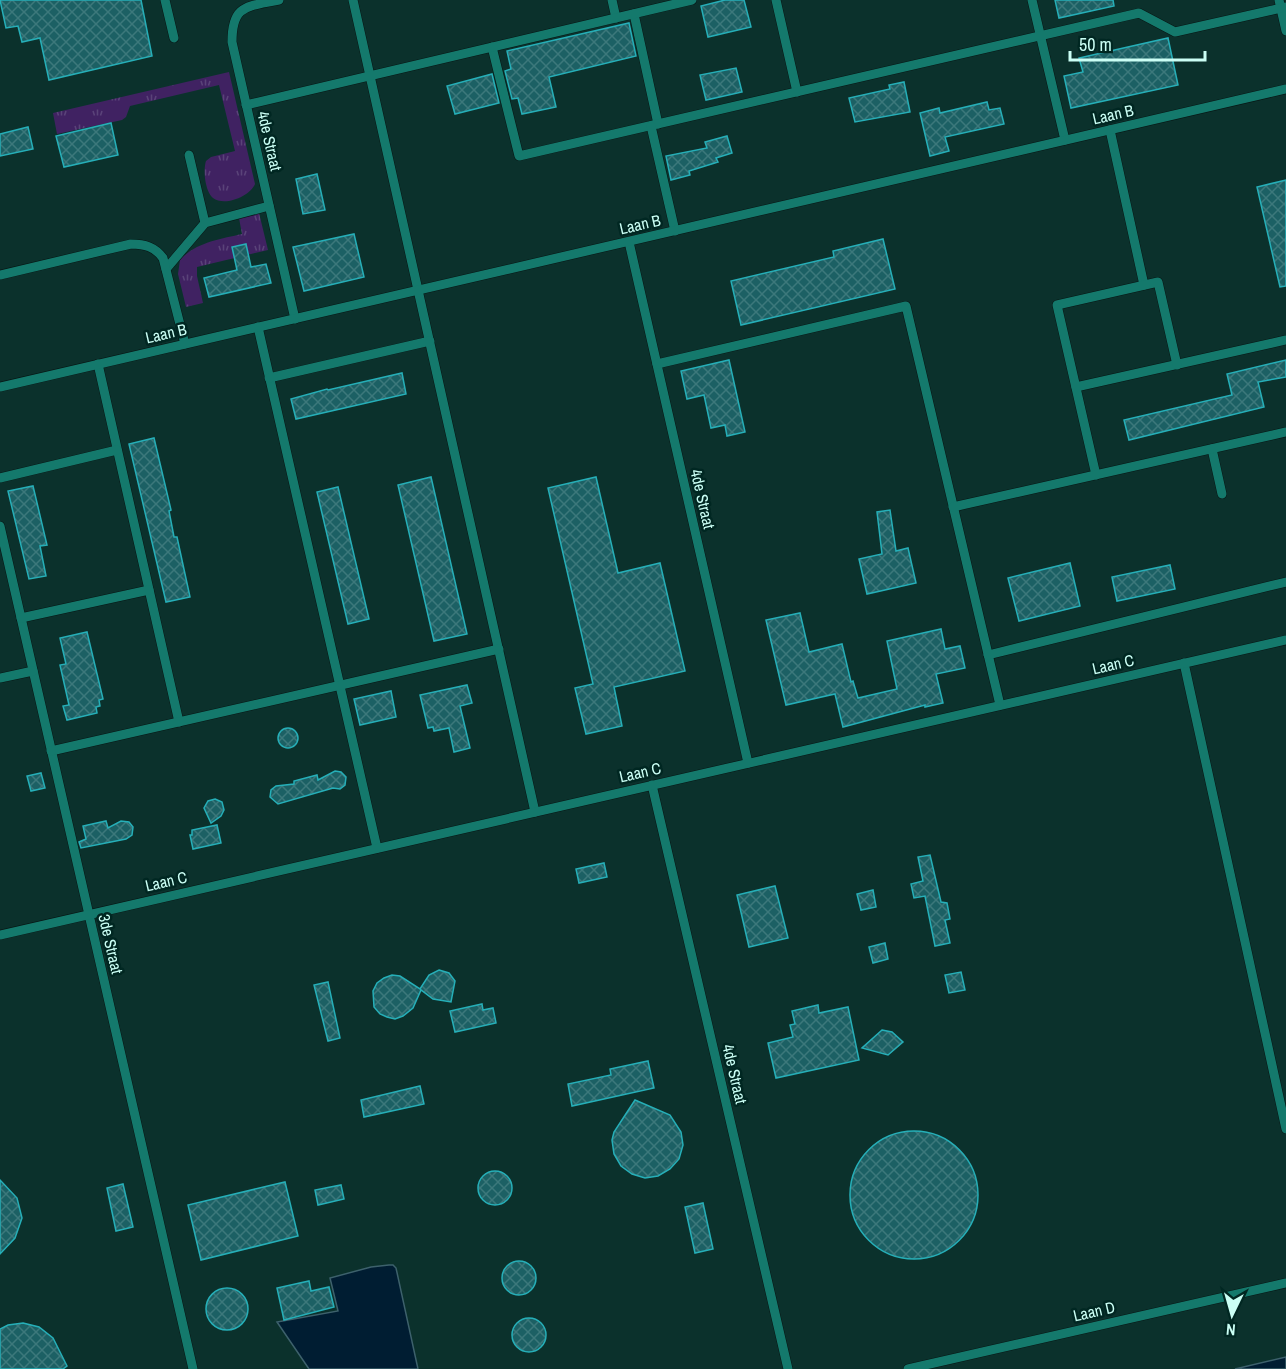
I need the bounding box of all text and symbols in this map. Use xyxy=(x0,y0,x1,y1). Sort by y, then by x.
scale bar xyxy=(1070,24,1205,62)
text: 50 m xyxy=(1079,32,1112,57)
street label: Laan B xyxy=(1090,99,1136,129)
street label: 4de Straat xyxy=(252,109,288,173)
street label: Laan B xyxy=(617,209,663,239)
street label: Laan B xyxy=(143,318,189,348)
street label: 4de Straat xyxy=(685,467,721,531)
street label: Laan C xyxy=(1090,649,1136,679)
street label: Laan C xyxy=(617,757,663,787)
street label: Laan C xyxy=(143,866,189,896)
street label: 3de Straat xyxy=(93,912,129,976)
street label: 4de Straat xyxy=(717,1042,753,1106)
north arrow xyxy=(1202,1285,1262,1345)
street label: Laan D xyxy=(1071,1296,1117,1326)
text: N xyxy=(1225,1319,1236,1341)

